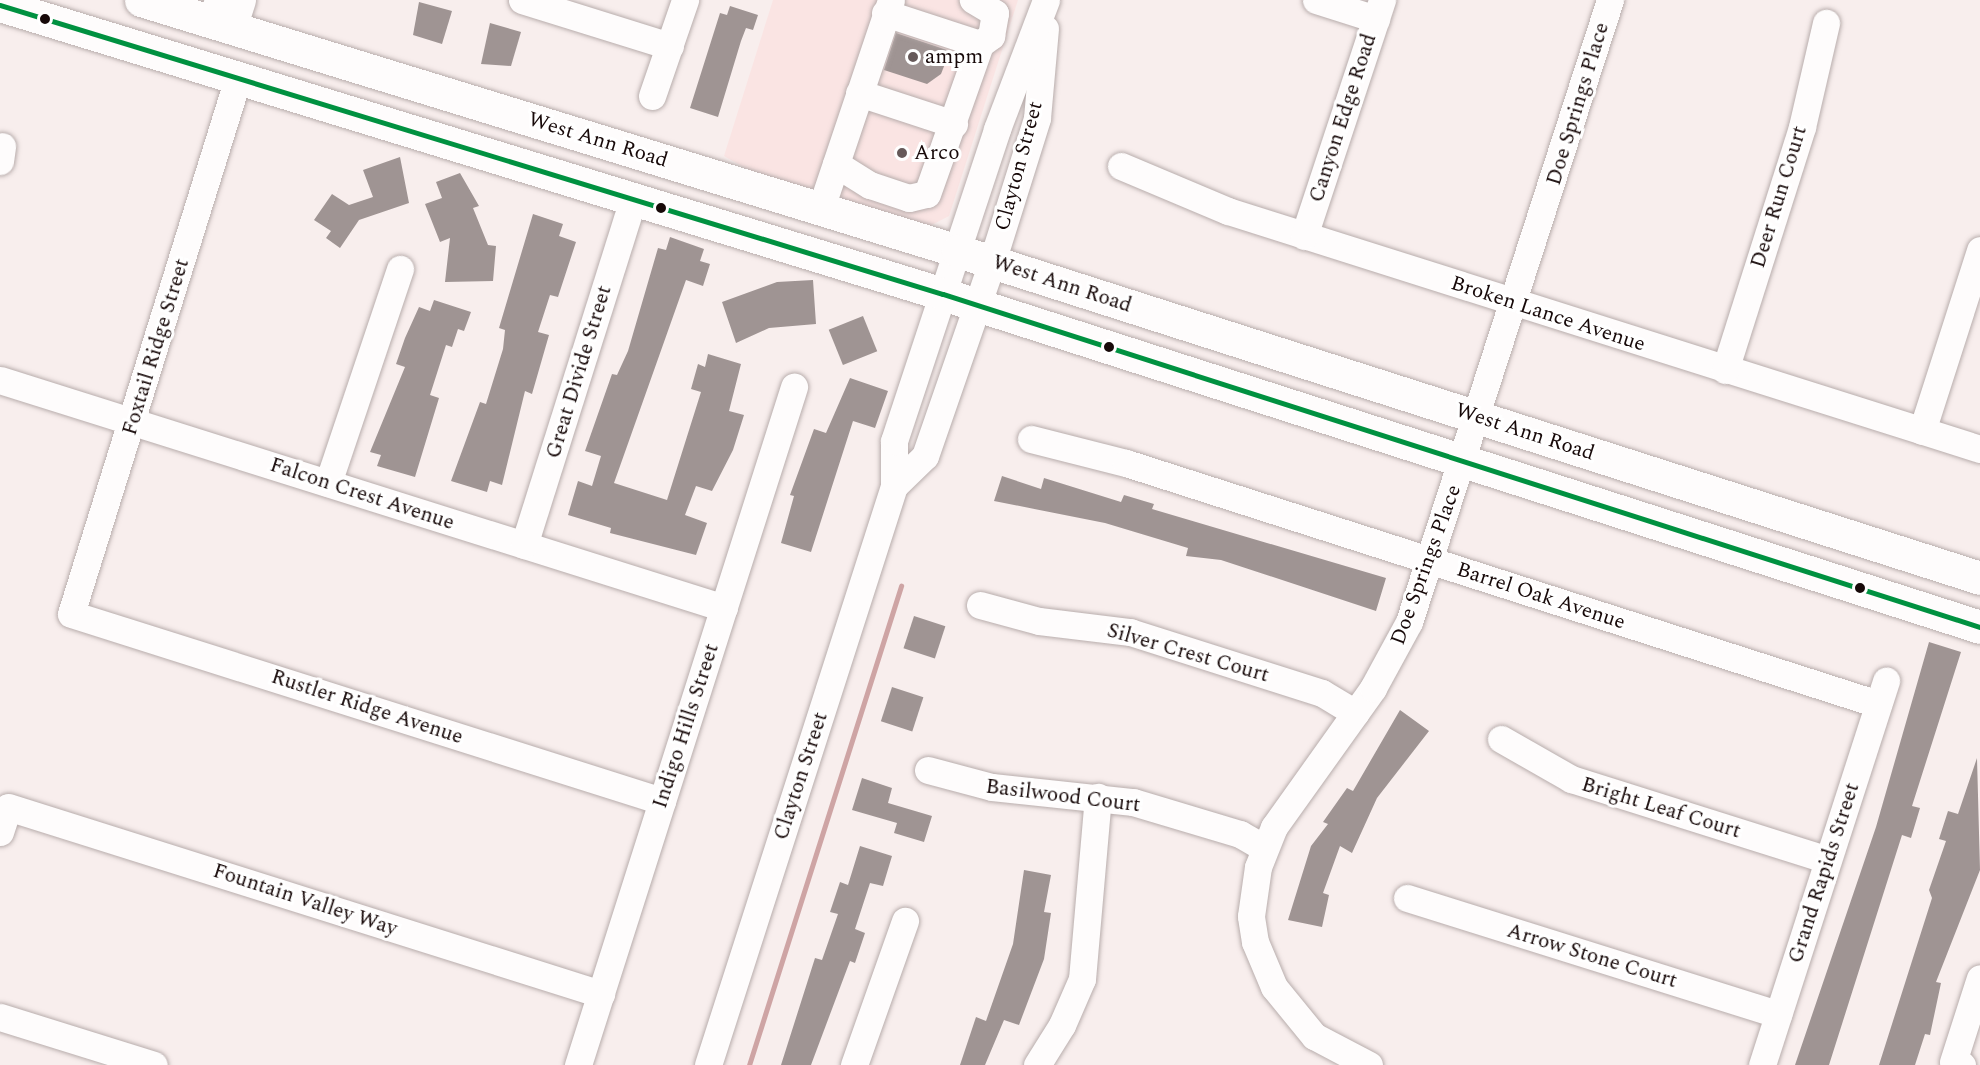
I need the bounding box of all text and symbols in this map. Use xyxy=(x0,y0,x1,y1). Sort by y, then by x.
unlabelled marker xyxy=(39,13,51,25)
street label: Doe Springs Place xyxy=(1541,20,1615,188)
street label: Canyon Edge Road xyxy=(1304,30,1382,206)
place label: ampm xyxy=(925,44,983,70)
marker: ampm xyxy=(906,50,920,64)
street label: Clayton Street xyxy=(990,98,1048,234)
street label: West Ann Road xyxy=(525,107,671,173)
street label: Deer Run Court xyxy=(1745,123,1813,271)
place label: Arco xyxy=(914,140,959,166)
marker: Arco xyxy=(895,146,909,160)
unlabelled marker xyxy=(655,202,667,214)
street label: West Ann Road xyxy=(989,250,1135,318)
street label: Foxtail Ridge Street xyxy=(117,256,195,438)
street label: Broken Lance Avenue xyxy=(1448,271,1648,357)
street label: Great Divide Street xyxy=(541,283,617,461)
unlabelled marker xyxy=(1103,341,1115,353)
street label: West Ann Road xyxy=(1452,398,1598,466)
street label: Falcon Crest Avenue xyxy=(267,452,457,536)
street label: Doe Springs Place xyxy=(1385,481,1467,649)
street label: Barrel Oak Avenue xyxy=(1454,557,1628,635)
unlabelled marker xyxy=(1854,582,1866,594)
street label: Silver Crest Court xyxy=(1104,618,1272,688)
street label: Indigo Hills Street xyxy=(647,640,725,812)
street label: Rustler Ridge Avenue xyxy=(268,664,466,750)
street label: Clayton Street xyxy=(768,709,834,843)
street label: Bright Leaf Court xyxy=(1578,772,1744,844)
street label: Basilwood Court xyxy=(984,774,1142,818)
street label: Grand Rapids Street xyxy=(1783,780,1865,966)
street label: Fountain Valley Way xyxy=(210,858,400,942)
street label: Arrow Stone Court xyxy=(1504,918,1680,994)

